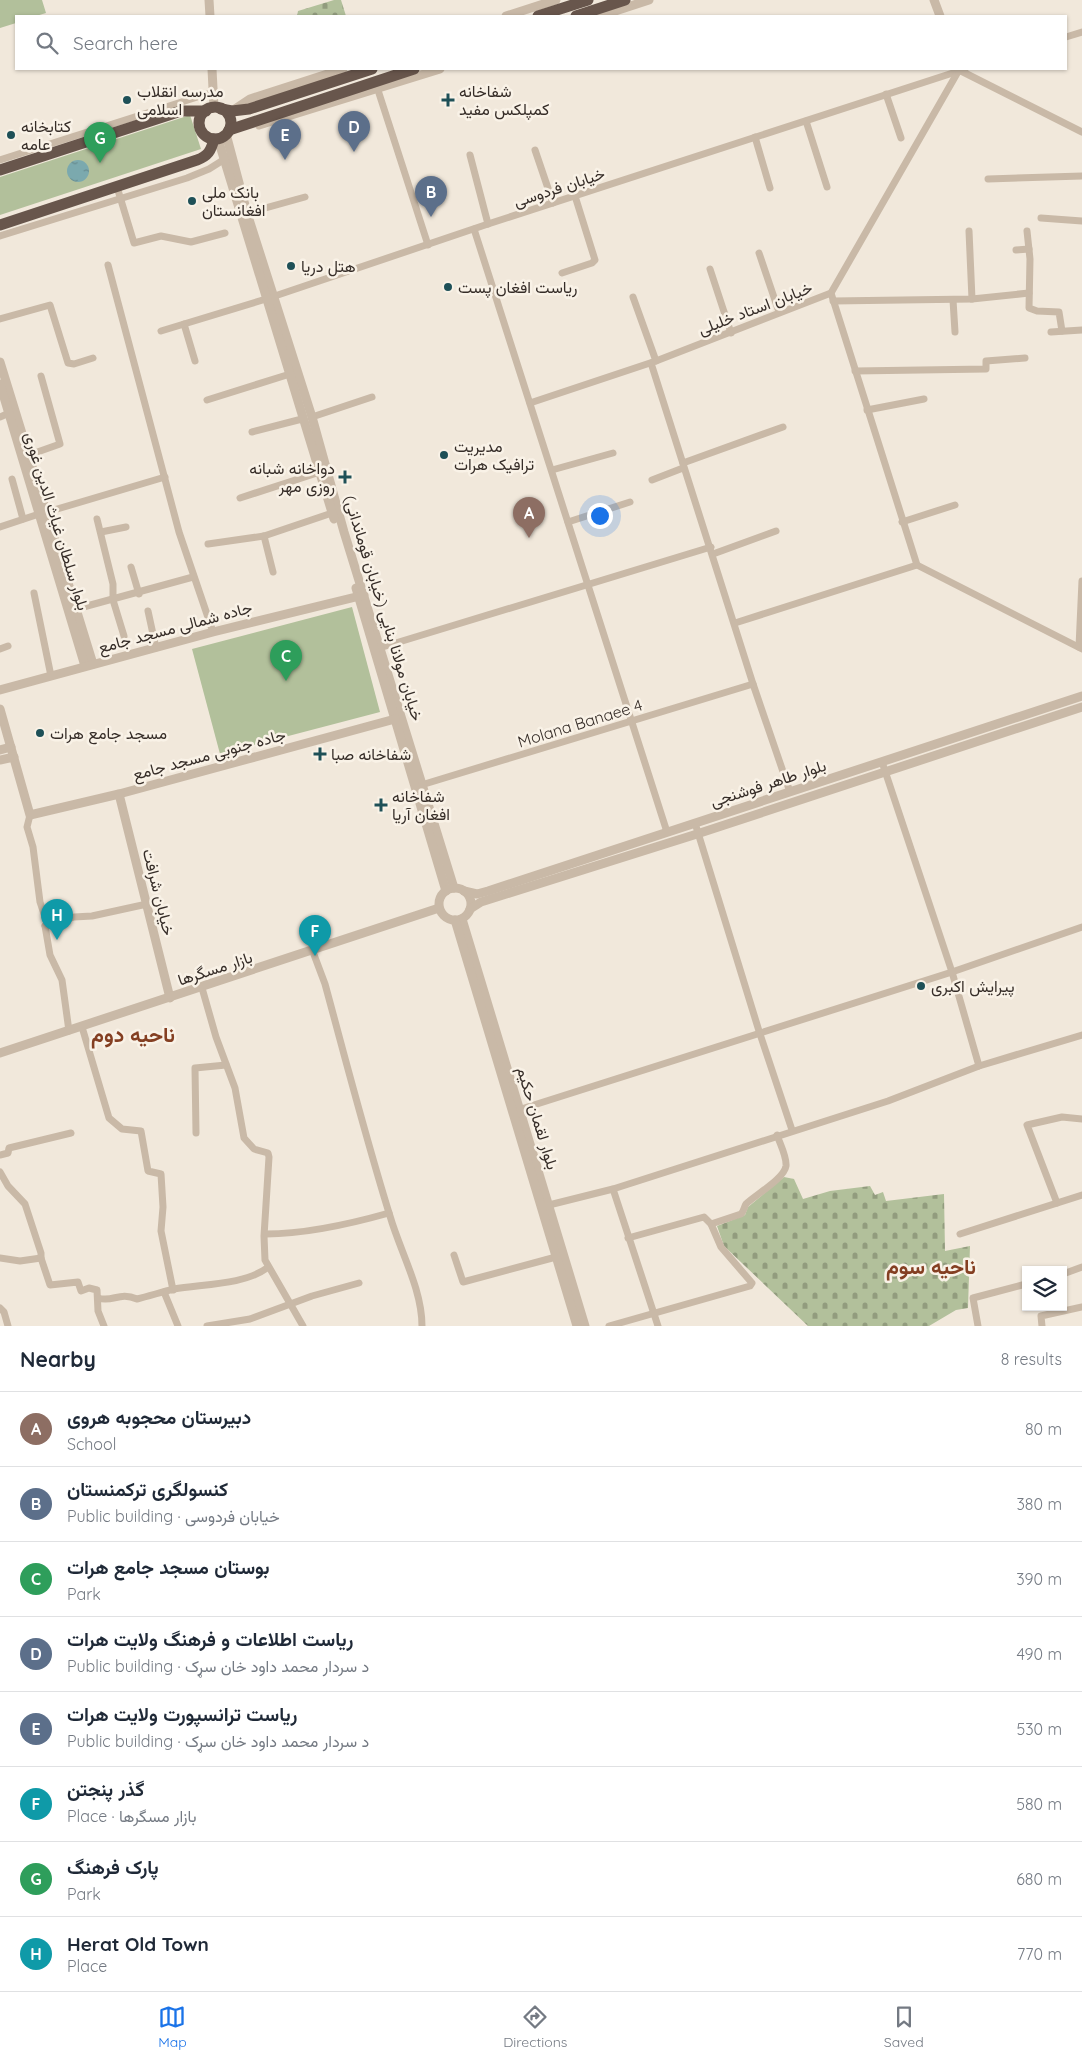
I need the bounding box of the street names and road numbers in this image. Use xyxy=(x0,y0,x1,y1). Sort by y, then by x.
street label: خیابان فردوسی xyxy=(511,163,608,212)
street label: خیابان استاد خلیلی xyxy=(695,277,815,340)
street label: بلوار سلطان غیاث الدین غوری xyxy=(19,429,94,613)
street label: خیابان مولانا بنایی (خیابان قوماندانی) xyxy=(339,493,428,724)
street label: جاده شمالی مسجد جامع xyxy=(96,597,255,659)
street label: Molana Banaee 4 xyxy=(515,695,645,751)
street label: جاده جنوبی مسجد جامع xyxy=(130,724,288,786)
street label: بلوار طاهر فوشنجی xyxy=(708,755,829,812)
street label: خیابان شرافت xyxy=(138,847,179,938)
street label: بازار مسگرها xyxy=(175,947,255,990)
street label: بلوار لقمان حکیم xyxy=(512,1064,563,1172)

